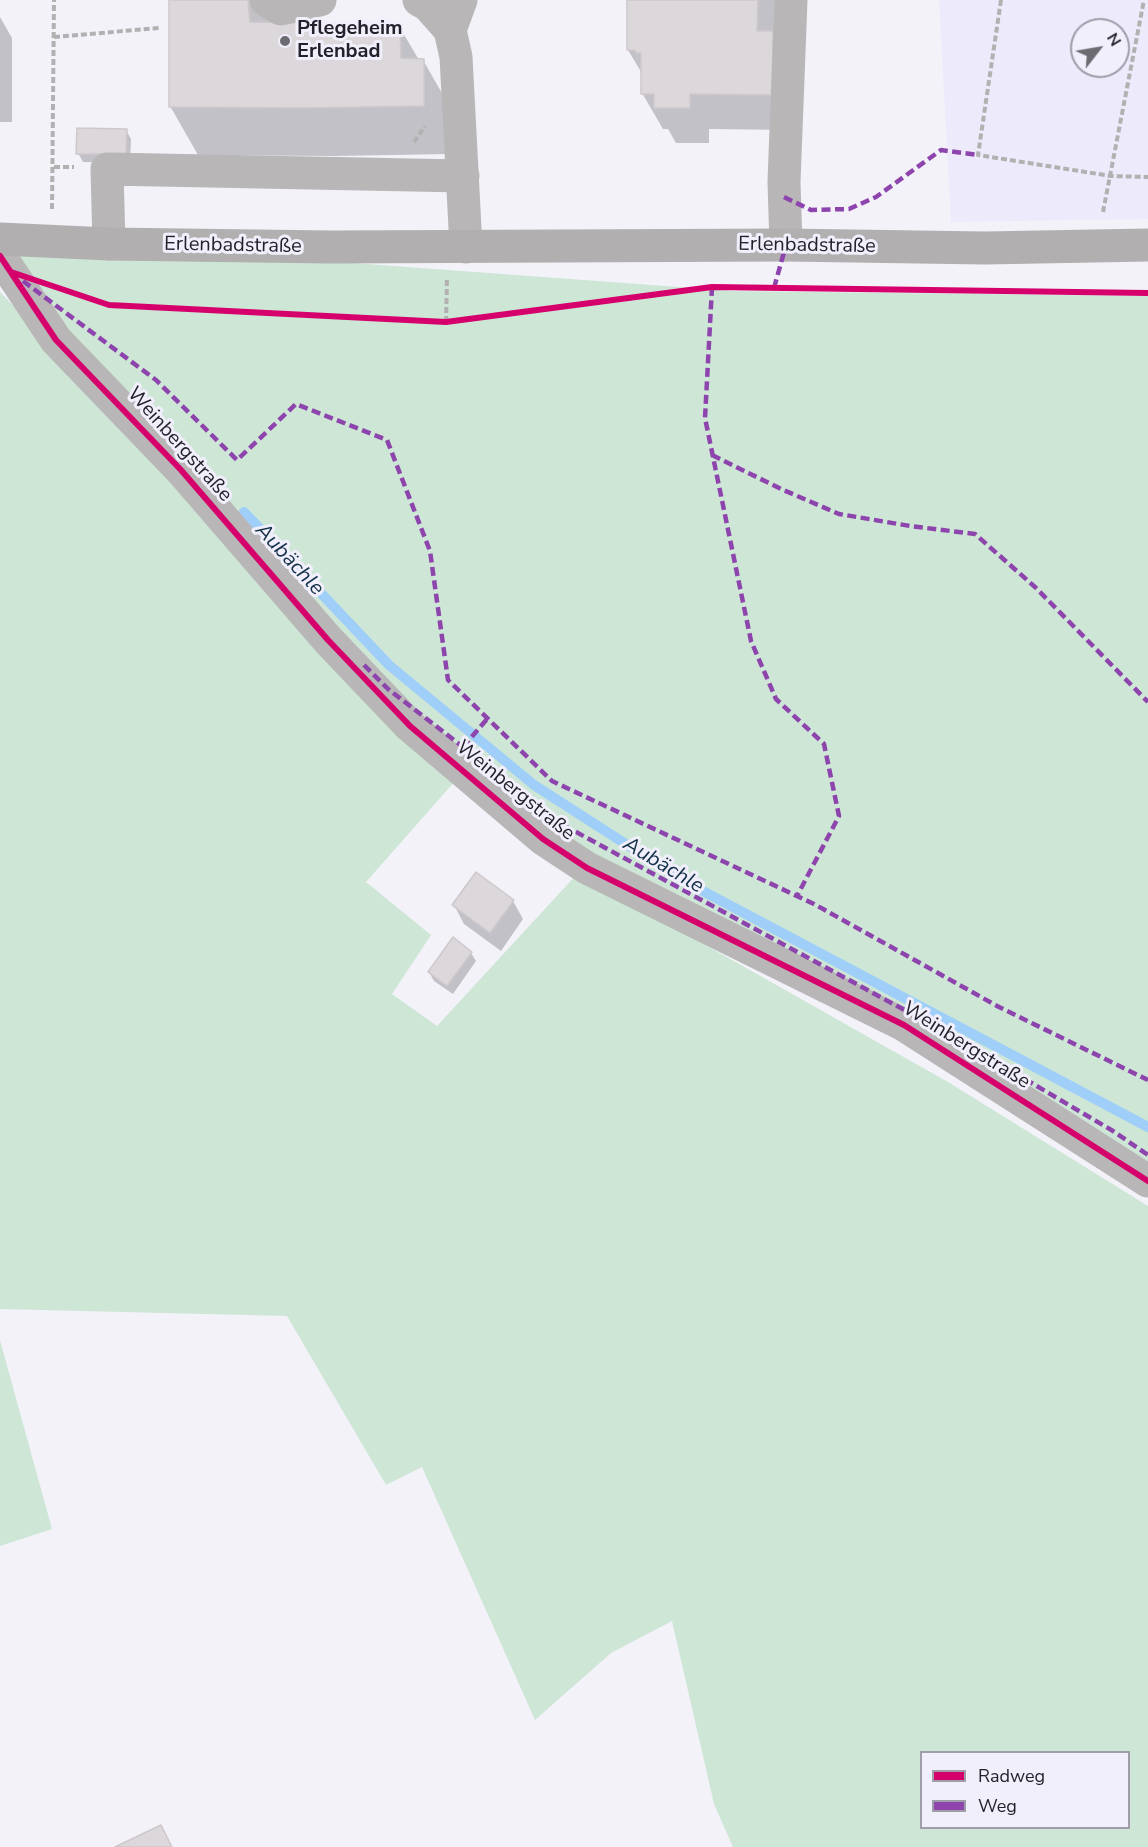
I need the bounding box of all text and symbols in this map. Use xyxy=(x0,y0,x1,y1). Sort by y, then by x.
place label: Pflegeheim Erlenbad xyxy=(297,17,403,64)
north arrow xyxy=(1070,18,1130,78)
text: N xyxy=(1101,29,1126,51)
marker: Pflegeheim Erlenbad xyxy=(278,34,292,48)
street label: Erlenbadstraße xyxy=(164,233,302,259)
street label: Erlenbadstraße xyxy=(738,233,876,259)
street label: Weinbergstraße xyxy=(121,383,237,507)
water label: Aubächle xyxy=(249,519,329,601)
street label: Weinbergstraße xyxy=(451,736,579,846)
water label: Aubächle xyxy=(618,832,708,900)
street label: Weinbergstraße xyxy=(898,997,1034,1095)
legend xyxy=(920,1751,1130,1829)
text: Radweg xyxy=(978,1764,1045,1788)
text: Weg xyxy=(978,1794,1017,1818)

